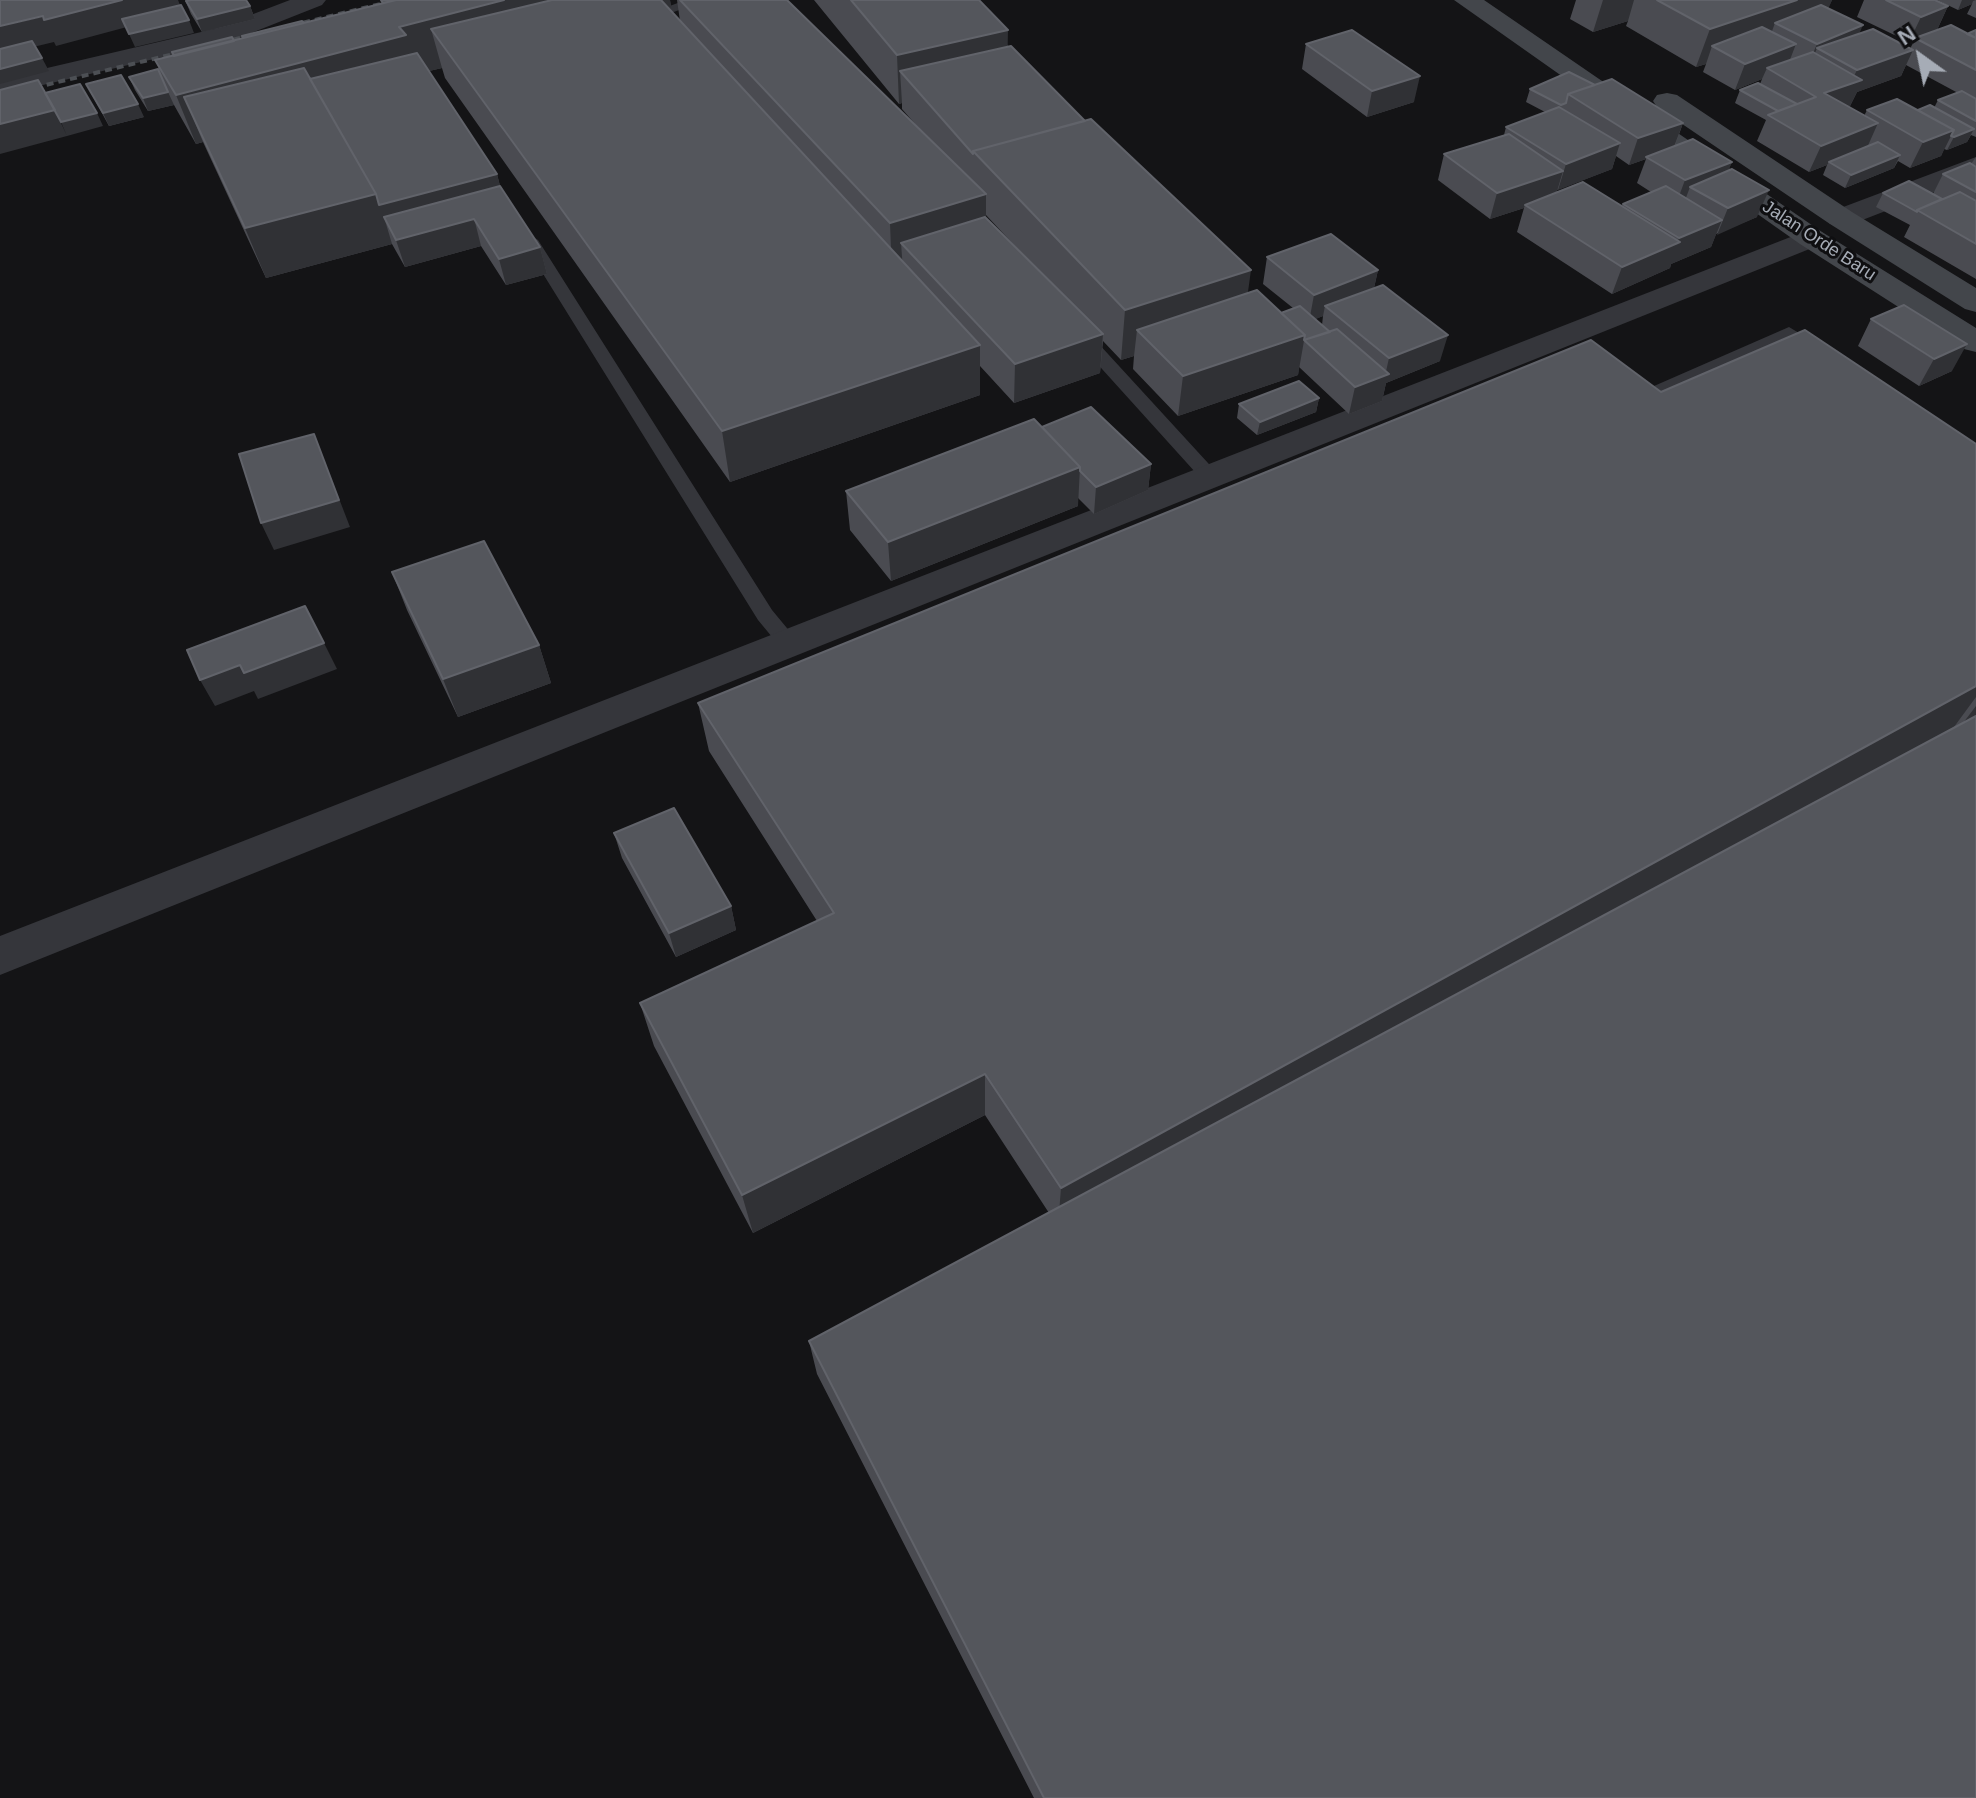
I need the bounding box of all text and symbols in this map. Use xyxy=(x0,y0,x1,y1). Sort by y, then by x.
north arrow xyxy=(1880,16,1960,96)
text: N xyxy=(1893,21,1920,50)
street label: Jalan Orde Baru xyxy=(1758,196,1880,286)

